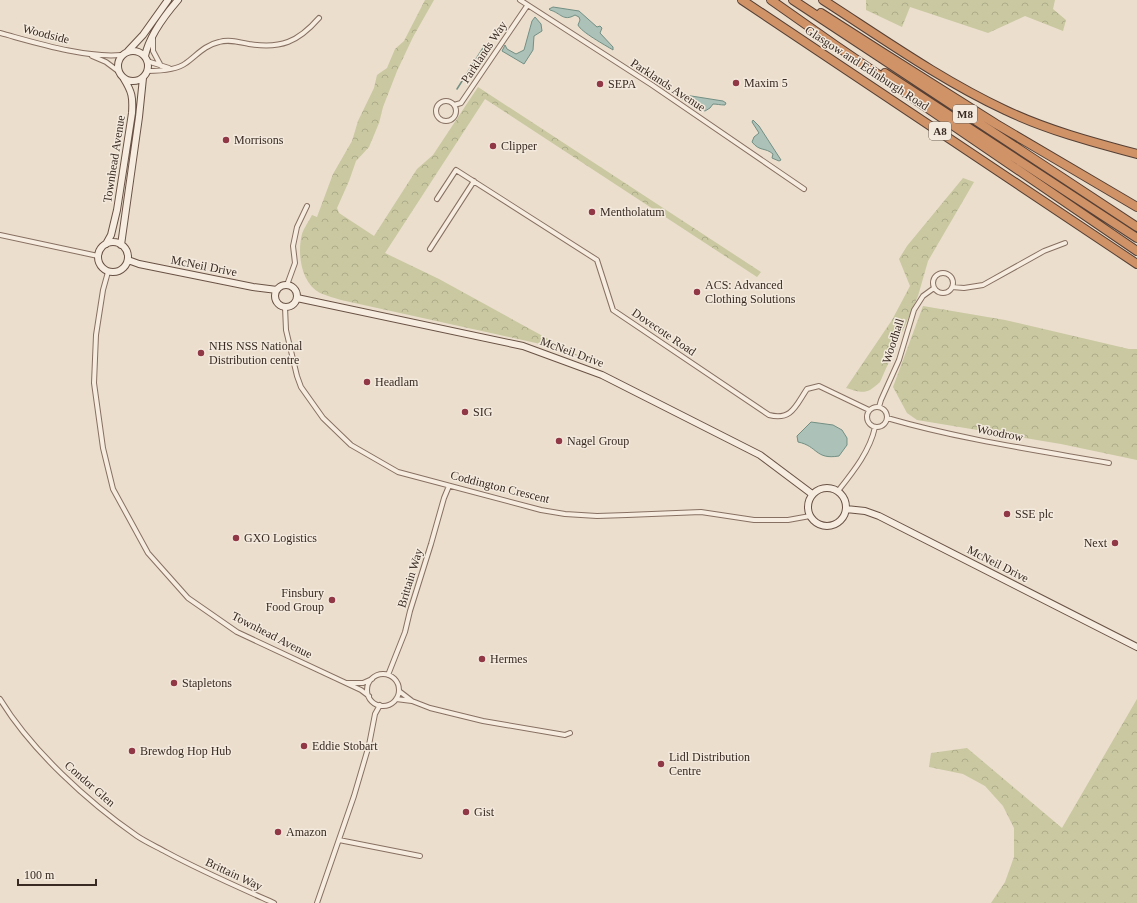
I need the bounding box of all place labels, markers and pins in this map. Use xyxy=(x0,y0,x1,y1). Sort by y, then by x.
place label: Maxim 5 xyxy=(744,76,788,90)
place label: SEPA xyxy=(608,77,637,91)
marker: Maxim 5 xyxy=(731,78,741,88)
marker: SEPA xyxy=(595,79,605,89)
place label: Morrisons xyxy=(234,133,284,147)
marker: Morrisons xyxy=(221,135,231,145)
place label: Clipper xyxy=(501,139,537,153)
marker: Clipper xyxy=(488,141,498,151)
place label: Mentholatum xyxy=(600,205,665,219)
marker: Mentholatum xyxy=(587,207,597,217)
place label: ACS: Advanced Clothing Solutions xyxy=(705,278,796,306)
marker: ACS: Advanced Clothing Solutions xyxy=(692,287,702,297)
place label: NHS NSS National Distribution centre xyxy=(209,339,303,367)
marker: NHS NSS National Distribution centre xyxy=(196,348,206,358)
place label: Headlam xyxy=(375,375,419,389)
marker: Headlam xyxy=(362,377,372,387)
place label: SIG xyxy=(473,405,493,419)
marker: SIG xyxy=(460,407,470,417)
place label: Nagel Group xyxy=(567,434,629,448)
marker: Nagel Group xyxy=(554,436,564,446)
place label: SSE plc xyxy=(1015,507,1053,521)
marker: SSE plc xyxy=(1002,509,1012,519)
place label: GXO Logistics xyxy=(244,531,317,545)
marker: GXO Logistics xyxy=(231,533,241,543)
place label: Next xyxy=(1084,536,1108,550)
marker: Next xyxy=(1110,538,1120,548)
place label: Finsbury Food Group xyxy=(266,586,324,614)
marker: Finsbury Food Group xyxy=(327,595,337,605)
place label: Hermes xyxy=(490,652,528,666)
marker: Hermes xyxy=(477,654,487,664)
place label: Stapletons xyxy=(182,676,232,690)
marker: Stapletons xyxy=(169,678,179,688)
place label: Eddie Stobart xyxy=(312,739,378,753)
marker: Eddie Stobart xyxy=(299,741,309,751)
place label: Brewdog Hop Hub xyxy=(140,744,231,758)
marker: Brewdog Hop Hub xyxy=(127,746,137,756)
place label: Lidl Distribution Centre xyxy=(669,750,750,778)
marker: Lidl Distribution Centre xyxy=(656,759,666,769)
place label: Gist xyxy=(474,805,495,819)
marker: Gist xyxy=(461,807,471,817)
place label: Amazon xyxy=(286,825,327,839)
marker: Amazon xyxy=(273,827,283,837)

